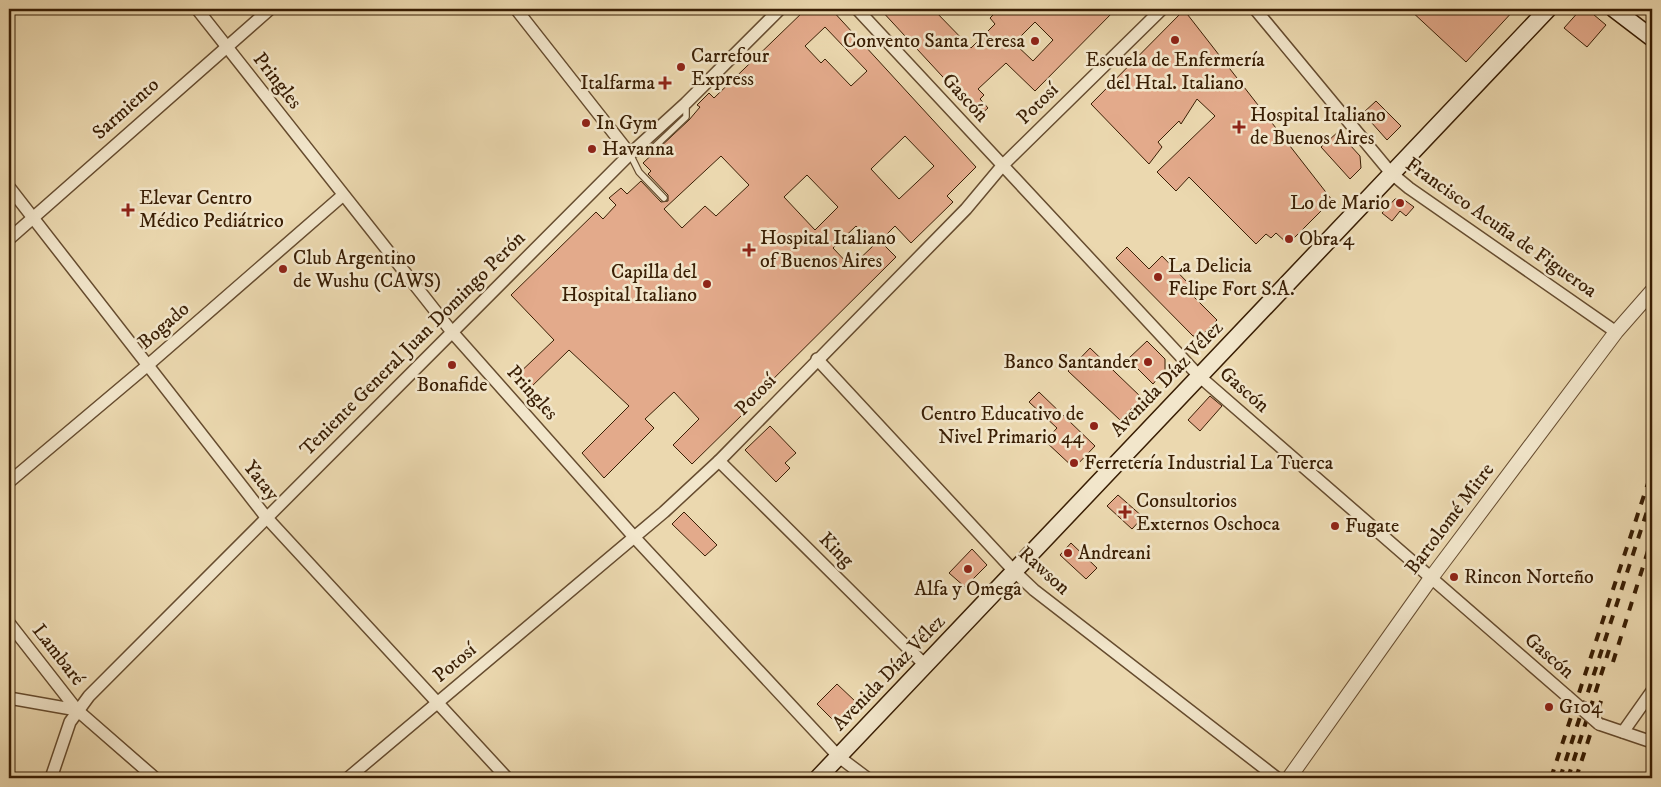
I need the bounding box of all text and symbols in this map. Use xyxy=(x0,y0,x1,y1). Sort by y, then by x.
place label: Convento Santa Teresa xyxy=(843,29,1025,54)
marker: Escuela de Enfermería del Htal. Italiano xyxy=(1169,34,1181,46)
marker: Convento Santa Teresa xyxy=(1029,35,1041,47)
place label: Carrefour Express xyxy=(691,44,770,92)
street label: Pringles xyxy=(247,48,307,115)
place label: Escuela de Enfermería del Htal. Italiano xyxy=(1085,48,1265,96)
marker: Carrefour Express xyxy=(675,61,687,73)
street label: Gascón xyxy=(936,68,994,128)
place label: Italfarma xyxy=(580,71,655,96)
street label: Sarmiento xyxy=(87,72,165,146)
marker: Italfarma xyxy=(659,77,671,89)
street label: Potosí xyxy=(1012,77,1065,130)
place label: Hospital Italiano de Buenos Aires xyxy=(1250,103,1386,151)
place label: In Gym xyxy=(596,111,657,136)
marker: In Gym xyxy=(580,117,592,129)
marker: Hospital Italiano de Buenos Aires xyxy=(1232,120,1246,134)
place label: Havanna xyxy=(602,137,674,162)
marker: Havanna xyxy=(586,143,598,155)
street label: Francisco Acuña de Figueroa xyxy=(1400,152,1602,304)
place label: Elevar Centro Médico Pediátrico xyxy=(139,186,284,234)
place label: Lo de Mario xyxy=(1290,191,1390,216)
marker: Lo de Mario xyxy=(1394,197,1406,209)
marker: Elevar Centro Médico Pediátrico xyxy=(121,203,135,217)
street label: Teniente General Juan Domingo Perón xyxy=(295,226,531,462)
place label: Hospital Italiano of Buenos Aires xyxy=(760,226,896,274)
place label: Obra 4 xyxy=(1299,227,1355,252)
marker: Obra 4 xyxy=(1283,233,1295,245)
marker: Hospital Italiano of Buenos Aires xyxy=(742,243,756,257)
place label: Club Argentino de Wushu (CAWS) xyxy=(293,246,441,294)
place label: La Delicia Felipe Fort S.A. xyxy=(1168,254,1295,302)
place label: Capilla del Hospital Italiano xyxy=(561,260,697,308)
marker: Club Argentino de Wushu (CAWS) xyxy=(277,263,289,275)
marker: La Delicia Felipe Fort S.A. xyxy=(1152,271,1164,283)
marker: Capilla del Hospital Italiano xyxy=(701,278,713,290)
street label: Bogado xyxy=(133,297,195,355)
street label: Avenida Díaz Vélez xyxy=(1105,315,1229,442)
place label: Banco Santander xyxy=(1004,350,1139,375)
marker: Banco Santander xyxy=(1142,356,1154,368)
marker: Bonafide xyxy=(446,359,458,371)
street label: Pringles xyxy=(501,360,563,426)
street label: Gascón xyxy=(1214,362,1274,419)
street label: Potosí xyxy=(730,368,783,421)
place label: Bonafide xyxy=(417,373,487,398)
place label: Centro Educativo de Nivel Primario 44 xyxy=(921,402,1084,450)
marker: Centro Educativo de Nivel Primario 44 xyxy=(1088,420,1100,432)
place label: Ferretería Industrial La Tuerca xyxy=(1084,451,1334,476)
street label: Yatay xyxy=(238,456,285,506)
marker: Ferretería Industrial La Tuerca xyxy=(1068,457,1080,469)
street label: Bartolomé Mitre xyxy=(1400,458,1500,580)
place label: Consultorios Externos Oschoca xyxy=(1136,489,1280,537)
marker: Consultorios Externos Oschoca xyxy=(1118,505,1132,519)
place label: Fugate xyxy=(1345,514,1399,539)
marker: Fugate xyxy=(1329,520,1341,532)
street label: King xyxy=(813,527,859,573)
street label: Rawson xyxy=(1013,541,1076,601)
place label: Andreani xyxy=(1078,541,1151,566)
marker: Andreani xyxy=(1062,547,1074,559)
marker: Alfa y Omega xyxy=(962,563,974,575)
place label: Rincon Norteño xyxy=(1464,565,1594,590)
marker: Rincon Norteño xyxy=(1448,571,1460,583)
place label: Alfa y Omega xyxy=(914,577,1022,602)
street label: Avenida Díaz Vélez xyxy=(827,609,951,736)
street label: Lambaré xyxy=(26,619,90,691)
street label: Gascón xyxy=(1519,628,1579,685)
street label: Potosí xyxy=(428,637,482,688)
place label: G104 xyxy=(1559,695,1603,720)
marker: G104 xyxy=(1543,701,1555,713)

